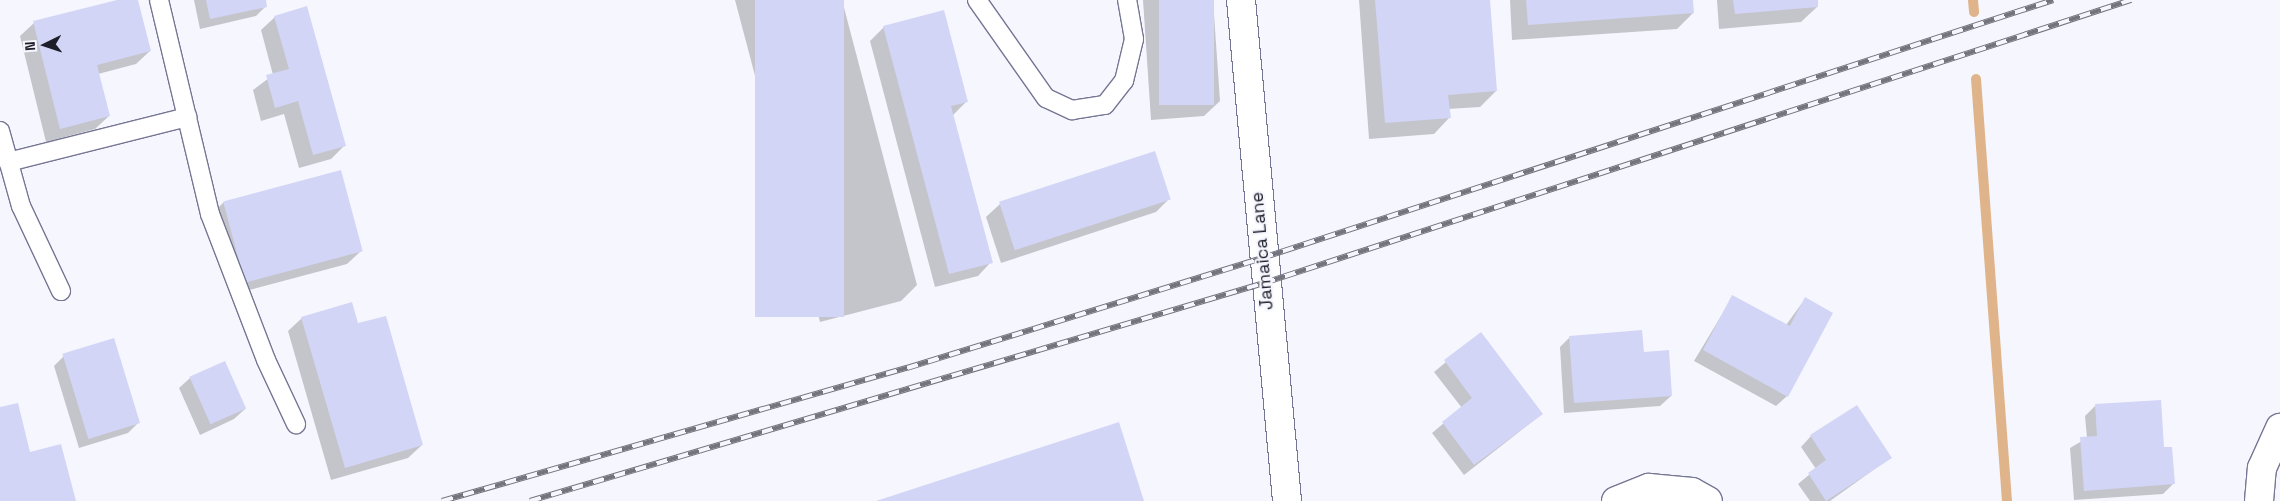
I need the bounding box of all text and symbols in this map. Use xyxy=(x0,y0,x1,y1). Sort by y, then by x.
north arrow xyxy=(20,20,70,70)
text: N xyxy=(21,41,39,51)
street label: Jamaica Lane xyxy=(1246,191,1278,311)

